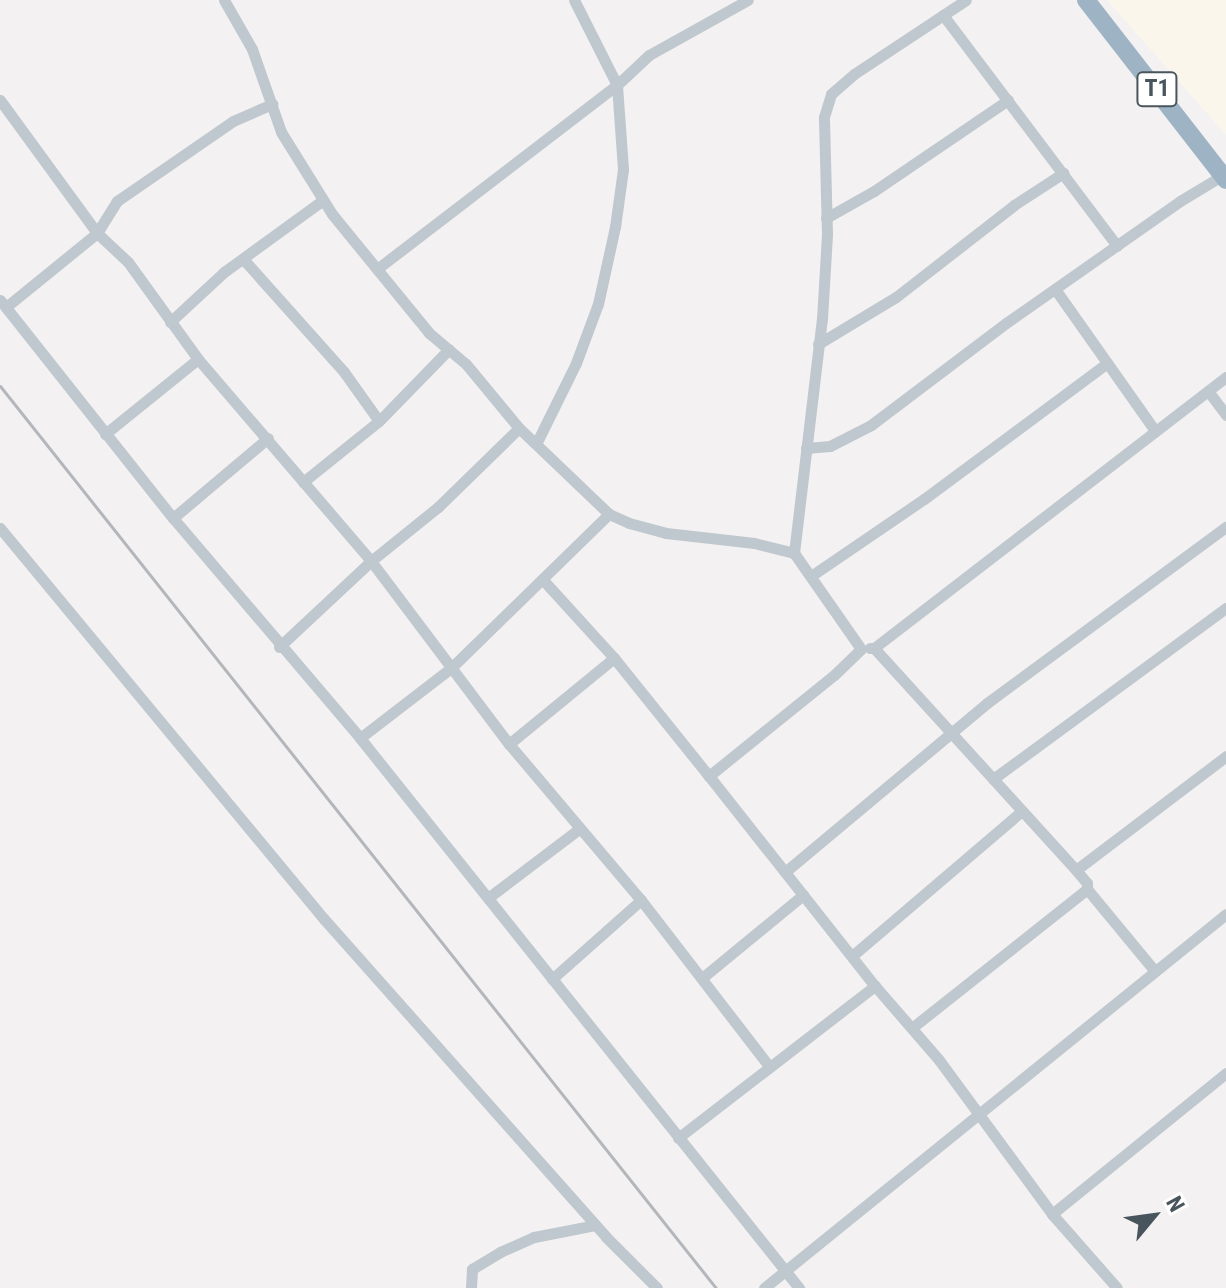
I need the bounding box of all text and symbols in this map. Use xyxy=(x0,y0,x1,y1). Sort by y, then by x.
road number: T1 xyxy=(1135,69,1179,109)
north arrow xyxy=(1114,1176,1194,1256)
text: N xyxy=(1161,1192,1190,1216)

